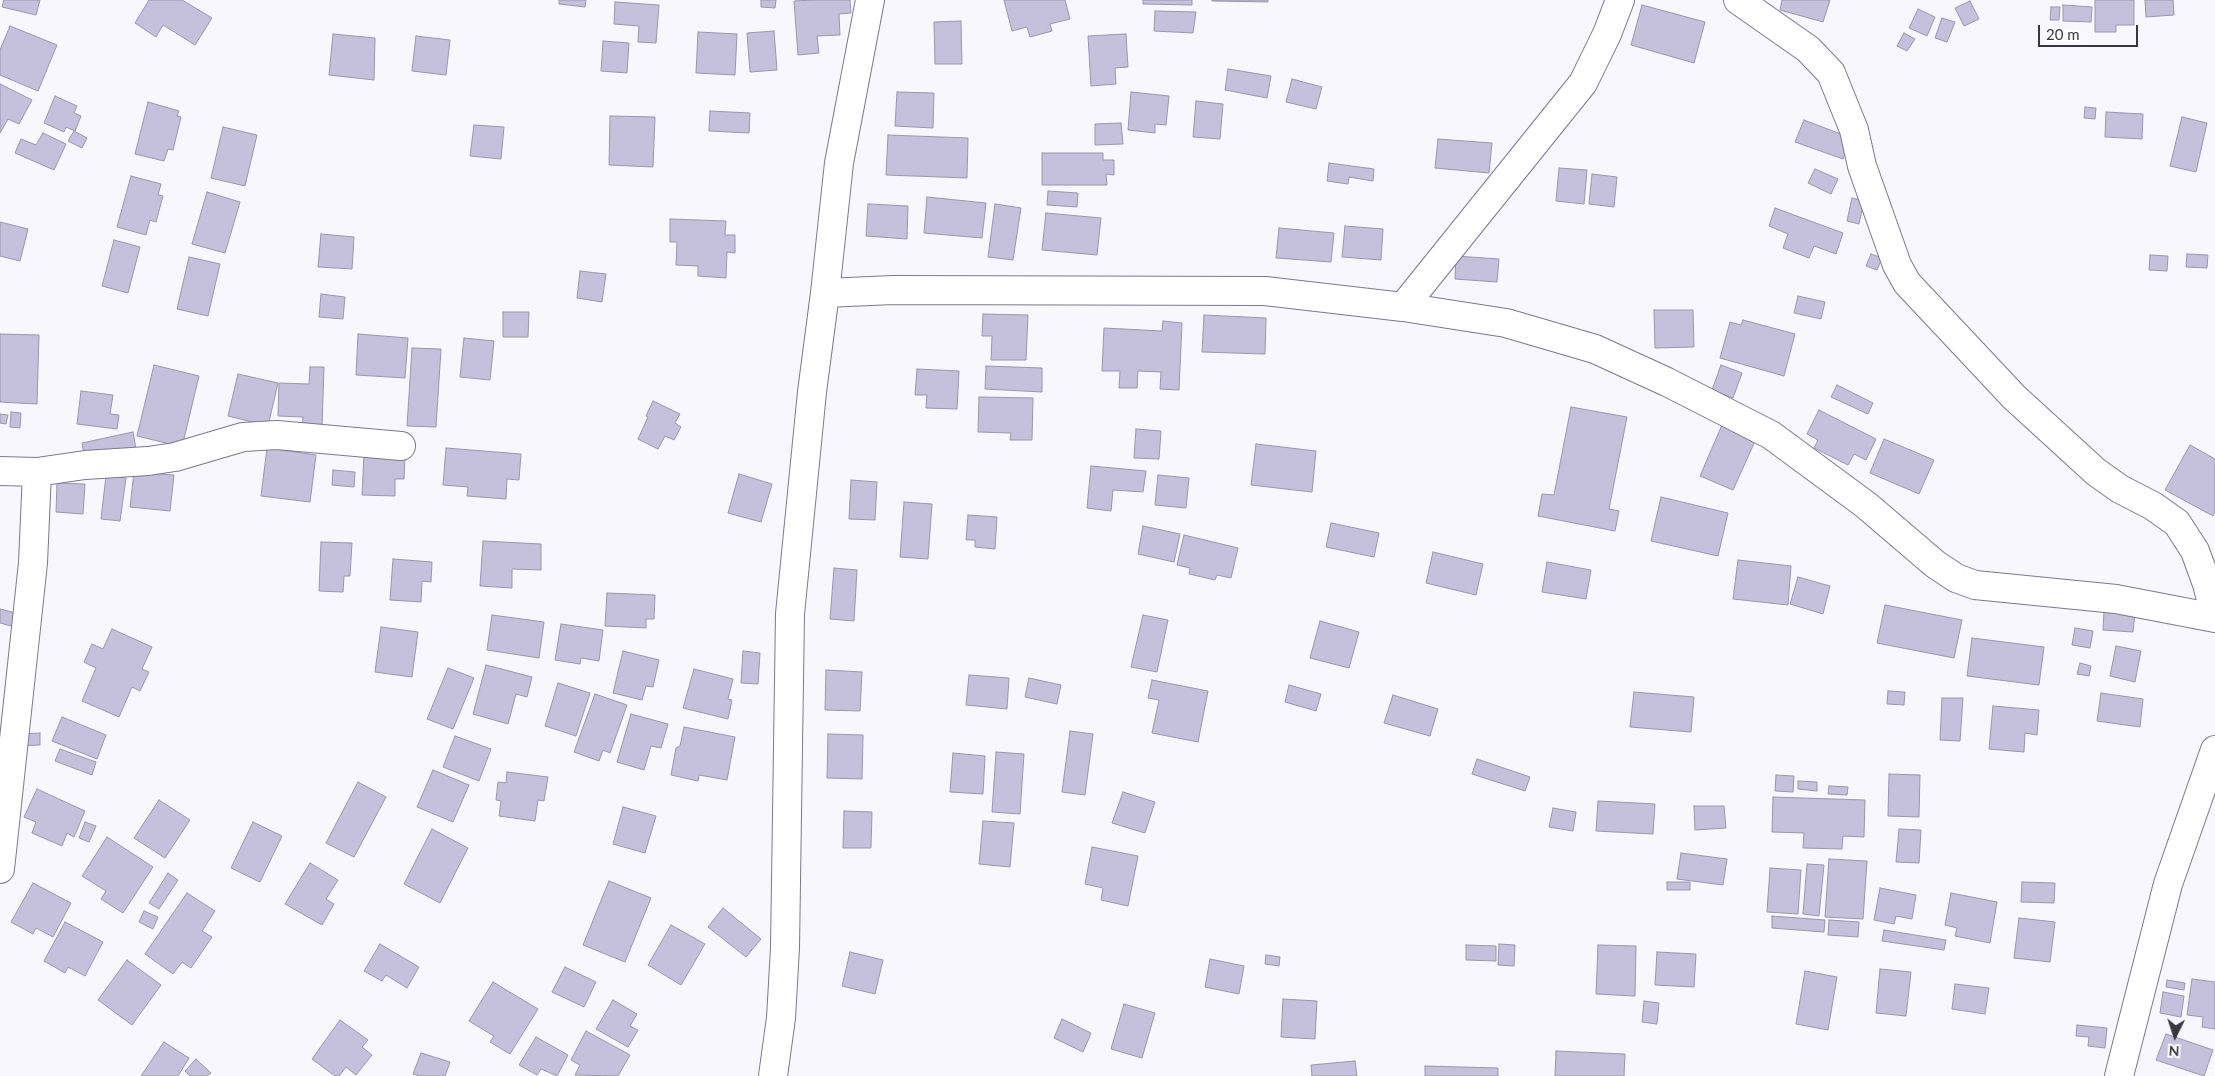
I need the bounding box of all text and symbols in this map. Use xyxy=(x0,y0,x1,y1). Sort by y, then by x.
scale bar xyxy=(2040,15,2140,47)
text: 20 m xyxy=(2046,25,2080,43)
north arrow xyxy=(2150,1011,2200,1061)
text: N xyxy=(2168,1043,2180,1060)

